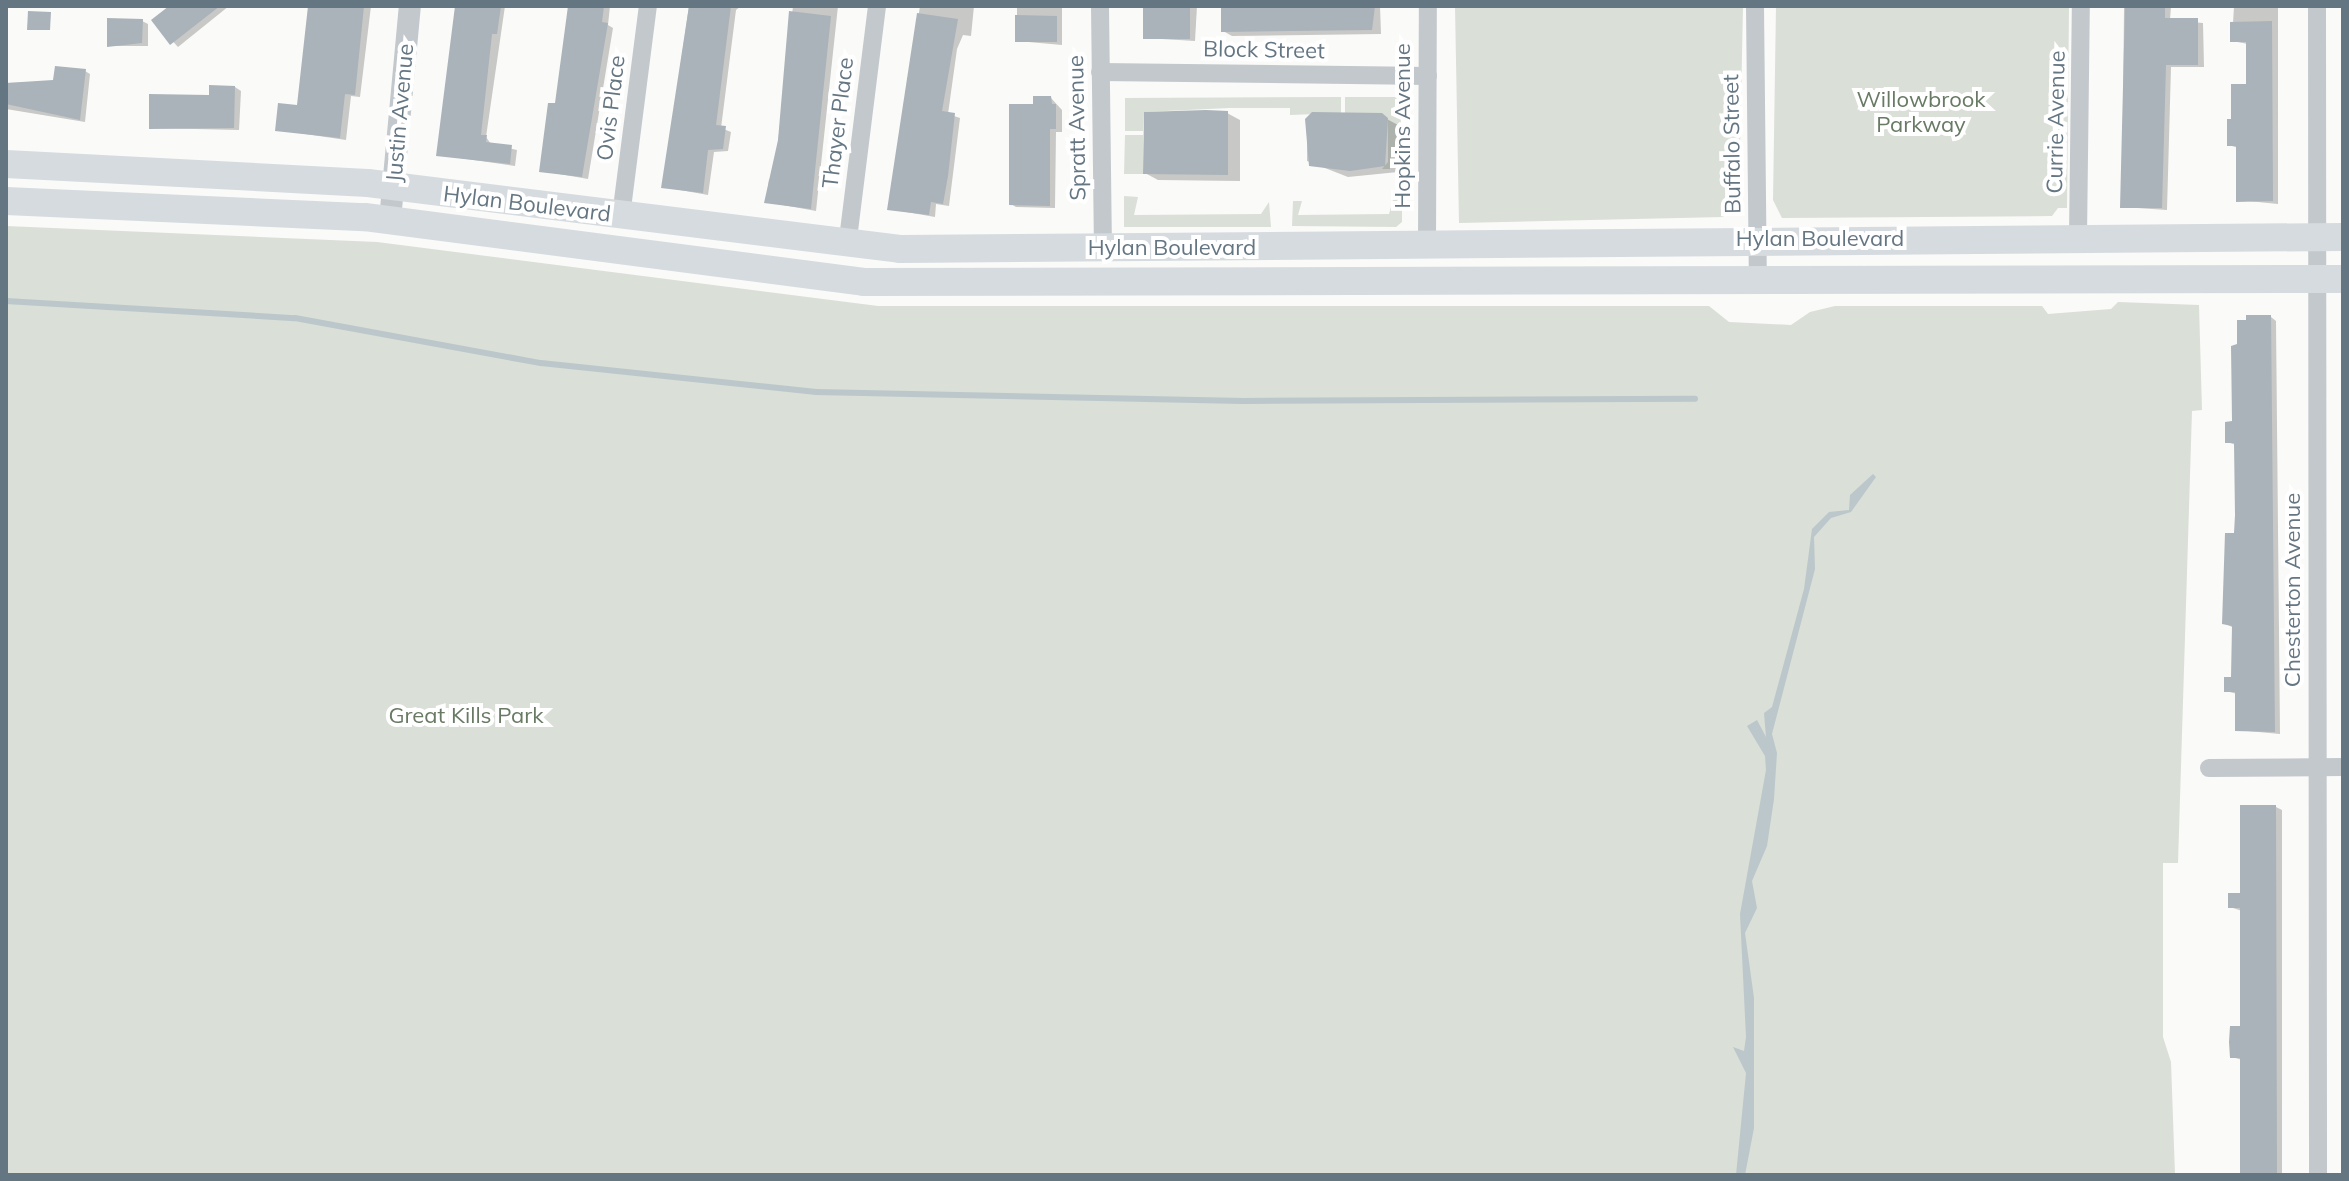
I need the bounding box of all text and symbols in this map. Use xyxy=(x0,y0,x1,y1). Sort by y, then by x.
street label: Block Street xyxy=(1203,36,1325,64)
street label: Justin Avenue xyxy=(381,43,419,183)
street label: Hopkins Avenue xyxy=(1390,43,1416,209)
street label: Currie Avenue xyxy=(2042,50,2070,194)
street label: Ovis Place xyxy=(591,54,631,162)
street label: Spratt Avenue xyxy=(1063,55,1091,201)
street label: Thayer Place xyxy=(817,56,859,190)
street label: Buffalo Street xyxy=(1718,74,1746,214)
park label: Willowbrook Parkway xyxy=(1856,86,1986,138)
street label: Hylan Boulevard xyxy=(442,181,612,227)
street label: Hylan Boulevard xyxy=(1736,226,1904,252)
street label: Hylan Boulevard xyxy=(1088,235,1256,261)
street label: Chesterton Avenue xyxy=(2280,493,2306,687)
park label: Great Kills Park xyxy=(388,703,544,729)

